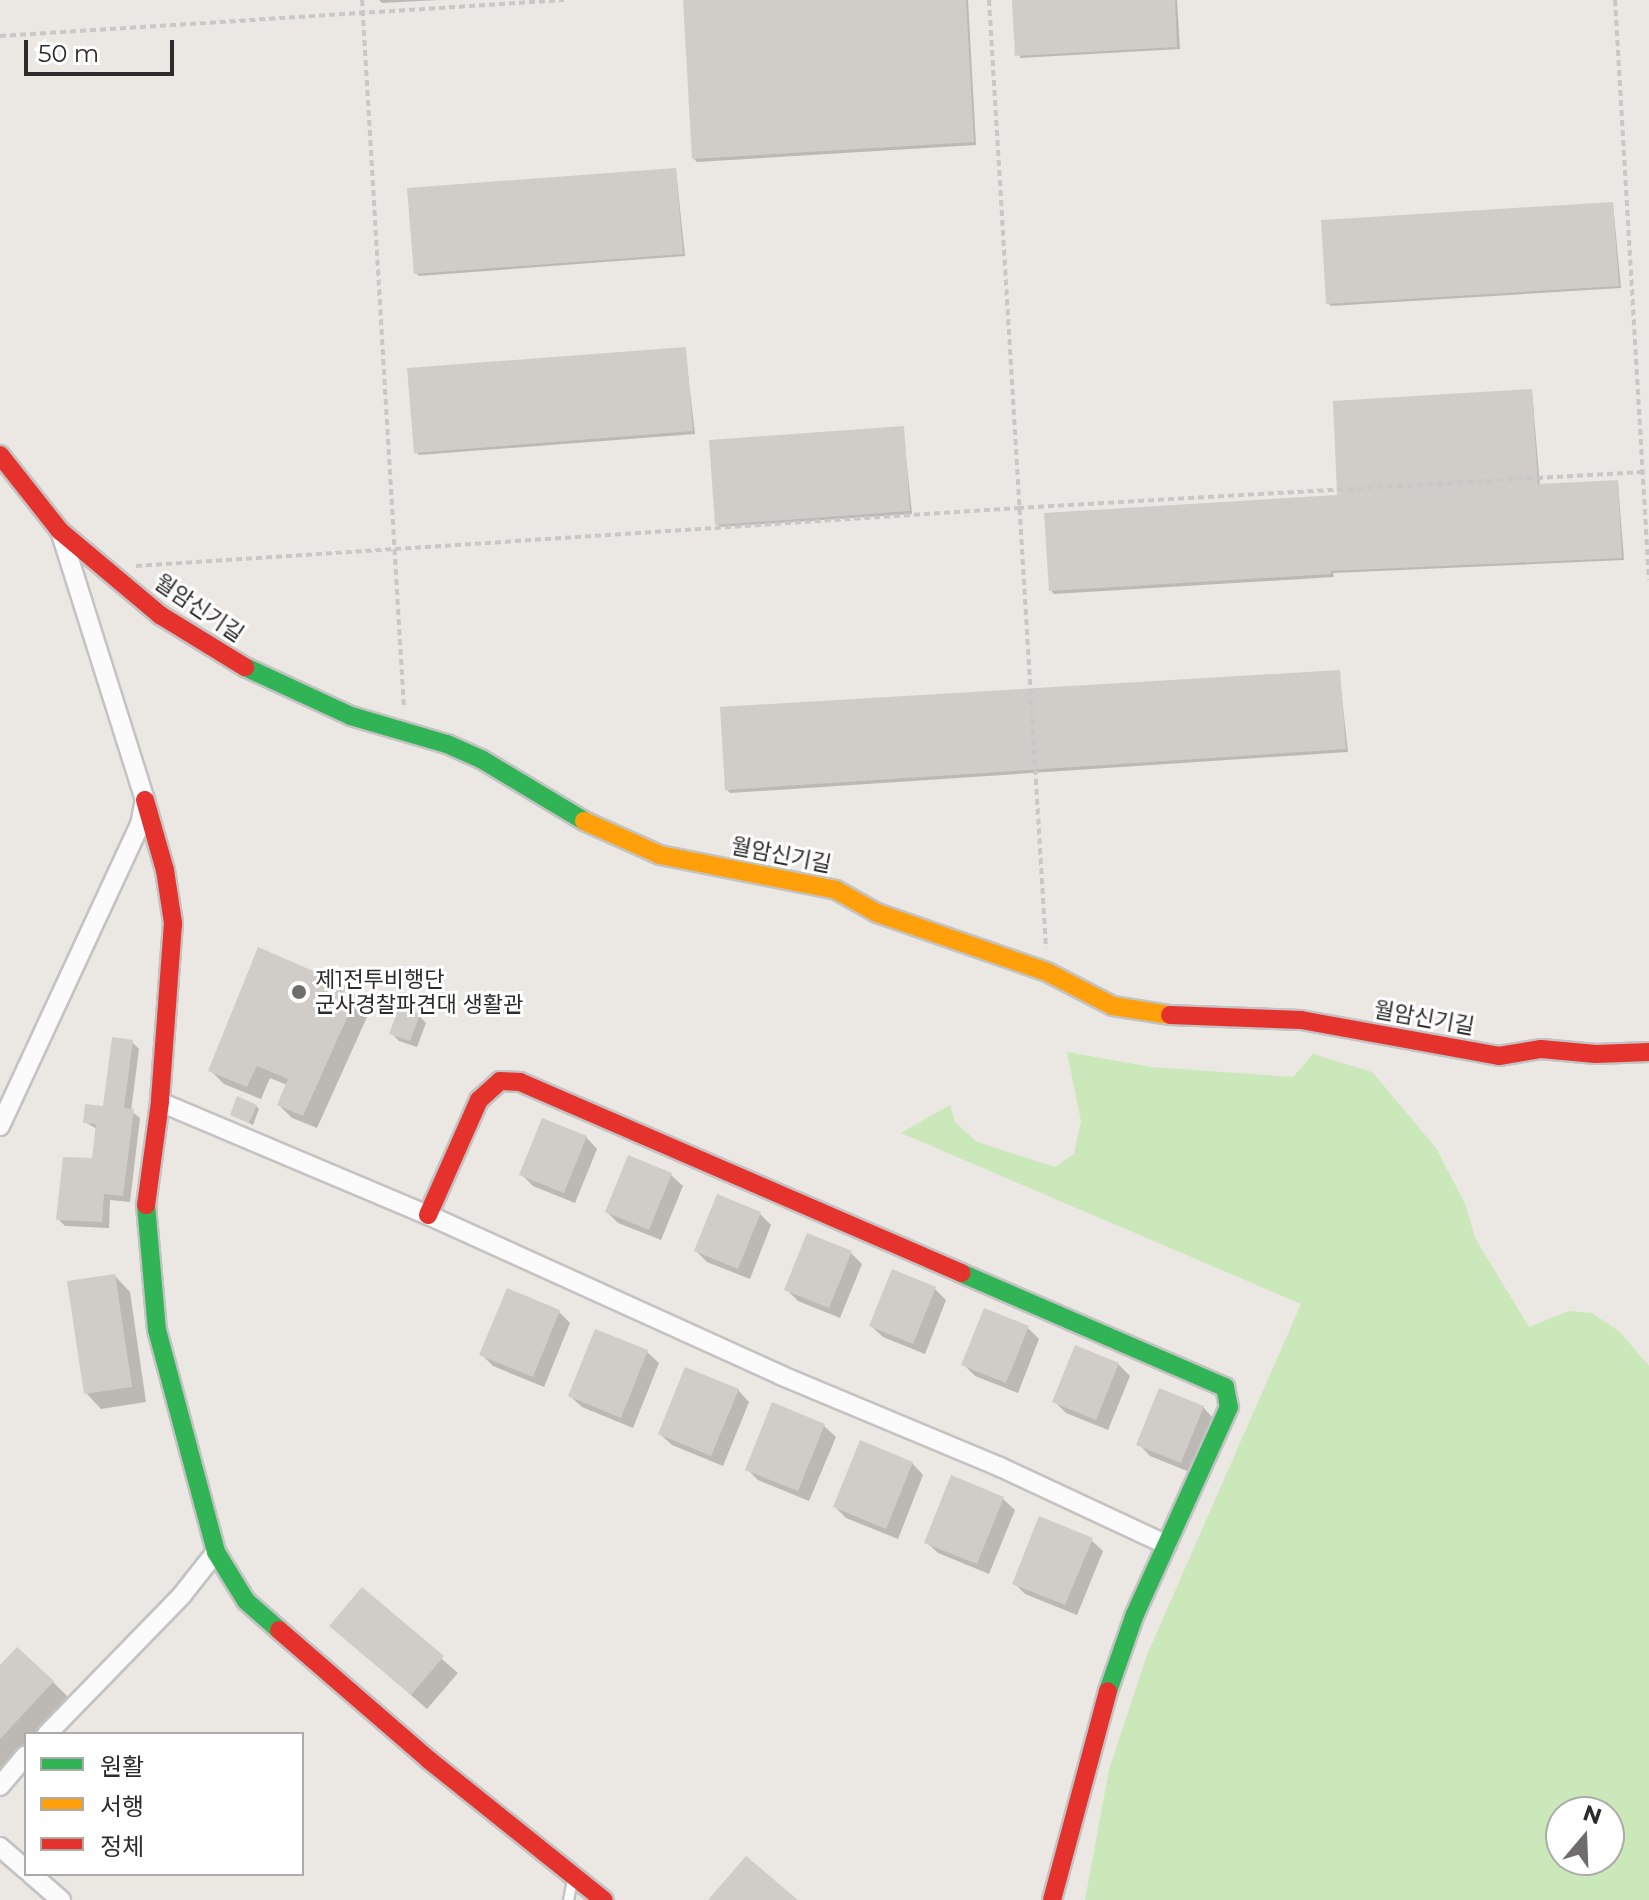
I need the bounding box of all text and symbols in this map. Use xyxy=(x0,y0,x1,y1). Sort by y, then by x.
scale bar xyxy=(28,24,178,74)
text: 50 m xyxy=(38,39,99,68)
street label: 월암신기길 xyxy=(150,569,248,647)
street label: 월암신기길 xyxy=(729,832,833,878)
place label: 제1전투비행단 군사경찰파견대 생활관 xyxy=(315,966,523,1018)
marker: 제1전투비행단 군사경찰파견대 생활관 xyxy=(290,983,308,1001)
street label: 월암신기길 xyxy=(1372,996,1476,1040)
legend xyxy=(24,1732,304,1876)
text: 원활 xyxy=(100,1752,144,1781)
text: 서행 xyxy=(100,1792,144,1821)
north arrow xyxy=(1545,1796,1625,1876)
text: N xyxy=(1580,1799,1605,1830)
text: 정체 xyxy=(100,1832,144,1861)

